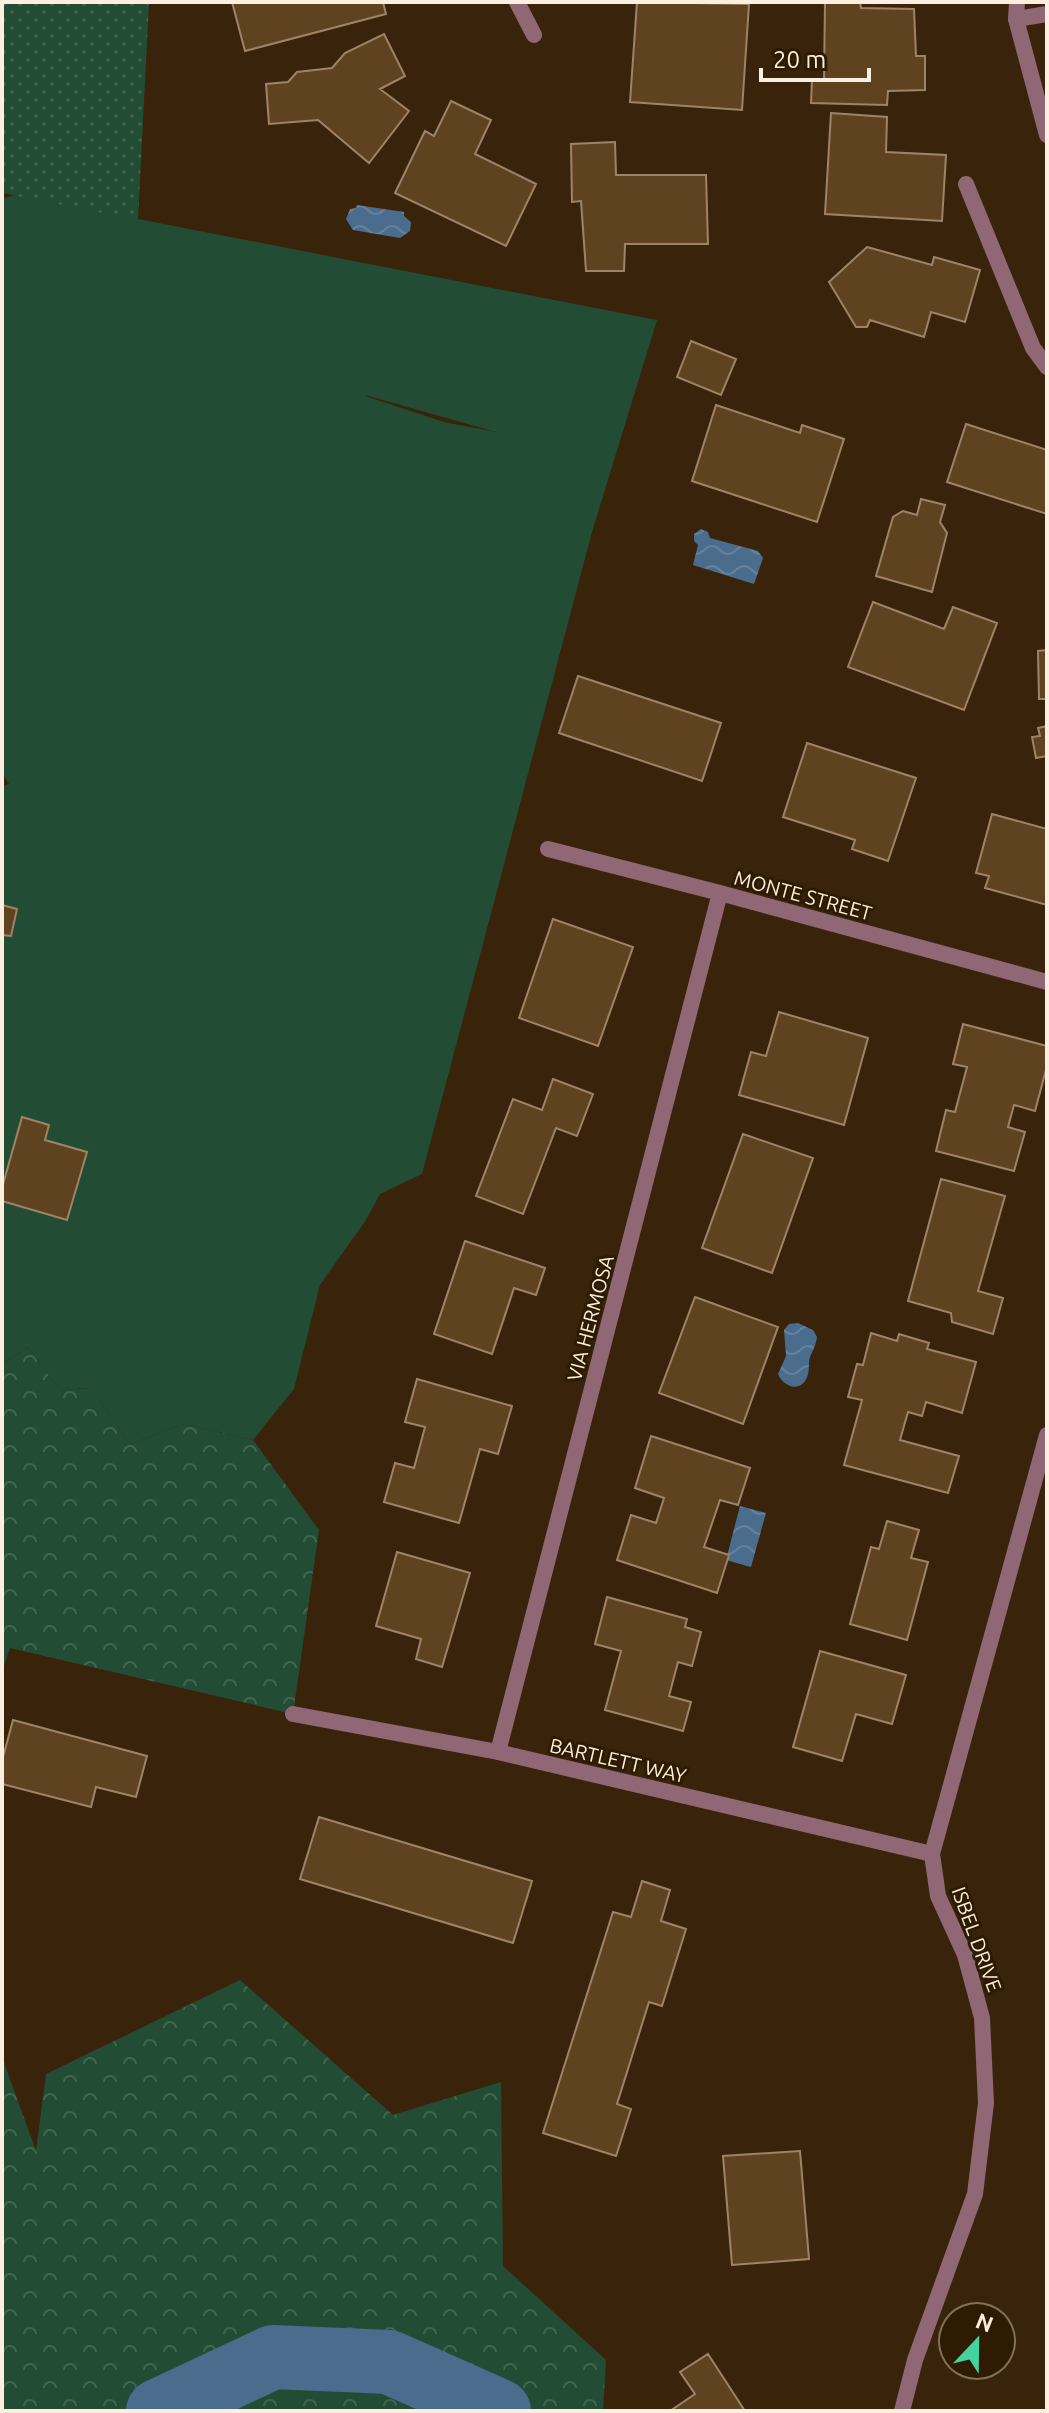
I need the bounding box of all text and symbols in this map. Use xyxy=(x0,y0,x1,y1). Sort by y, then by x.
scale bar xyxy=(761,32,869,82)
text: 20 m xyxy=(773,46,826,73)
street label: MONTE STREET xyxy=(732,866,874,924)
street label: VIA HERMOSA xyxy=(562,1253,618,1383)
street label: BARTLETT WAY xyxy=(548,1733,689,1787)
street label: ISBEL DRIVE xyxy=(947,1883,1007,1995)
north arrow xyxy=(937,2301,1017,2381)
text: N xyxy=(972,2307,997,2337)

